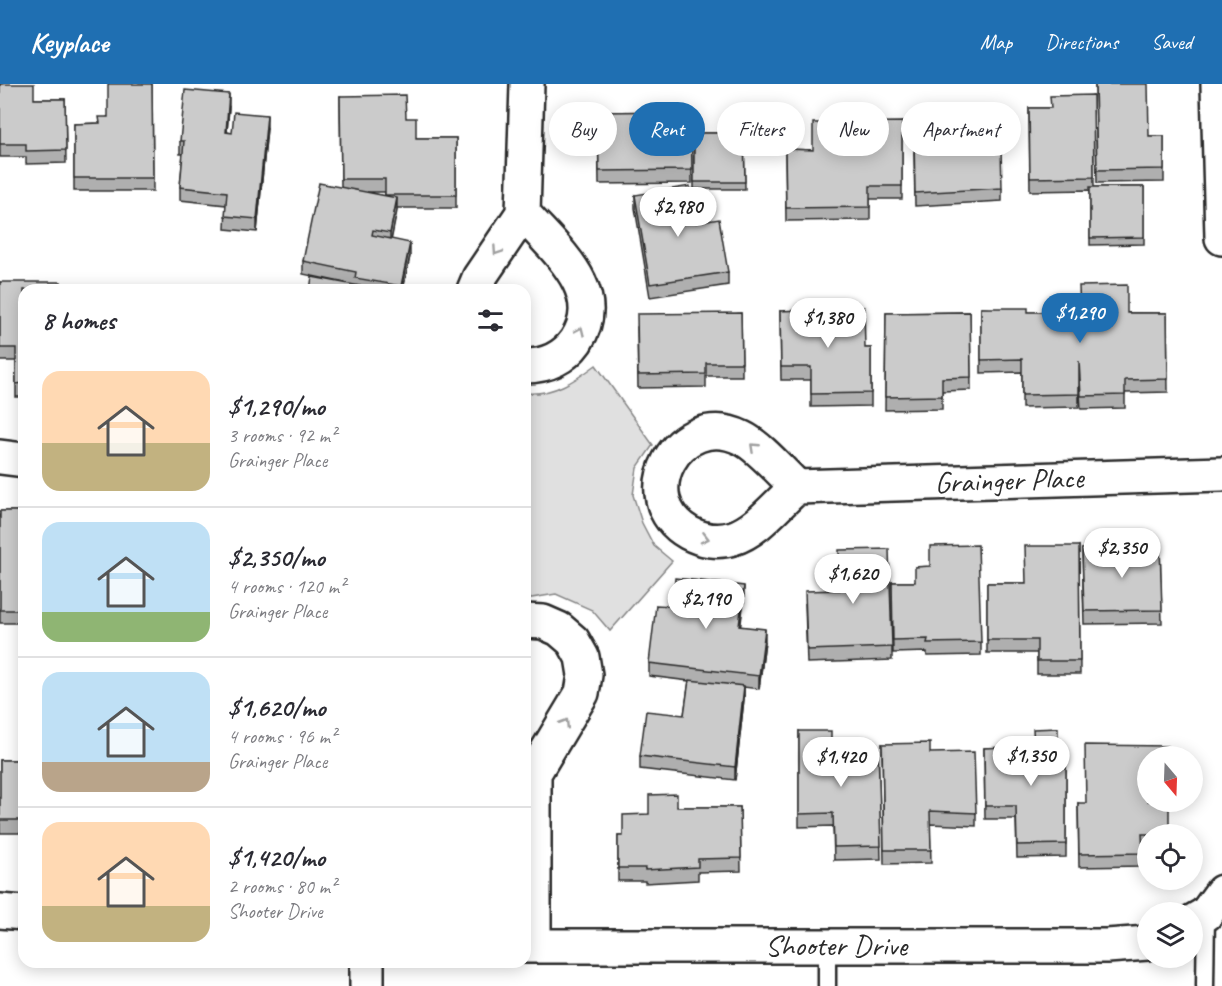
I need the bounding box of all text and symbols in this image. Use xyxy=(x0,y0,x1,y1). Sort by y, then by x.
text: Keyplace xyxy=(30,25,109,60)
text: Map xyxy=(980,29,1012,55)
text: Directions xyxy=(1045,29,1118,55)
text: Saved xyxy=(1151,29,1192,55)
chip: Buy xyxy=(549,102,617,156)
chip: Rent xyxy=(629,102,705,156)
chip: Filters xyxy=(717,102,805,156)
chip: New xyxy=(817,102,889,156)
chip: Apartment xyxy=(901,102,1021,156)
pin: $2,980 xyxy=(629,187,727,238)
text: $2,980 xyxy=(654,194,702,219)
one-way arrow xyxy=(494,244,505,255)
pin: $1,290 xyxy=(1031,293,1129,344)
pin: $1,380 xyxy=(779,298,877,349)
text: $1,290 xyxy=(1056,300,1104,325)
text: 8 homes xyxy=(42,304,115,337)
icon: filters xyxy=(474,304,507,337)
text: $1,380 xyxy=(804,305,852,330)
one-way arrow xyxy=(573,327,585,338)
text: $1,290/mo xyxy=(228,390,325,423)
icon: home xyxy=(90,395,162,467)
text: 3 rooms · 92 m² xyxy=(228,423,336,448)
one-way arrow xyxy=(750,443,760,454)
text: Grainger Place xyxy=(228,448,327,473)
street label: Grainger Place xyxy=(934,458,1086,502)
pin: $2,350 xyxy=(1073,528,1171,579)
one-way arrow xyxy=(699,530,709,543)
text: $2,350 xyxy=(1098,535,1146,560)
text: $2,350/mo xyxy=(228,541,325,574)
icon: home xyxy=(90,546,162,618)
pin: $1,620 xyxy=(804,554,902,605)
text: $1,620 xyxy=(828,561,878,586)
text: 4 rooms · 120 m² xyxy=(228,574,345,599)
pin: $2,190 xyxy=(657,579,755,630)
text: $2,190 xyxy=(682,586,730,611)
text: Grainger Place xyxy=(228,599,327,624)
text: $1,620/mo xyxy=(228,691,326,724)
icon: home xyxy=(90,696,162,768)
one-way arrow xyxy=(557,719,569,729)
text: 4 rooms · 96 m² xyxy=(228,724,336,749)
pin: $1,350 xyxy=(982,736,1080,787)
pin: $1,420 xyxy=(792,737,890,788)
text: $1,350 xyxy=(1007,743,1055,768)
text: $1,420 xyxy=(817,744,865,769)
north arrow xyxy=(1137,746,1203,812)
map controls xyxy=(1137,746,1203,968)
text: Grainger Place xyxy=(228,749,327,774)
button: locate xyxy=(1137,824,1203,890)
text: $1,420/mo xyxy=(228,841,325,874)
icon: home xyxy=(90,846,162,918)
text: 2 rooms · 80 m² xyxy=(228,874,336,899)
text: Shooter Drive xyxy=(228,899,323,924)
button: layers xyxy=(1137,902,1203,968)
street label: Shooter Drive xyxy=(765,926,909,964)

